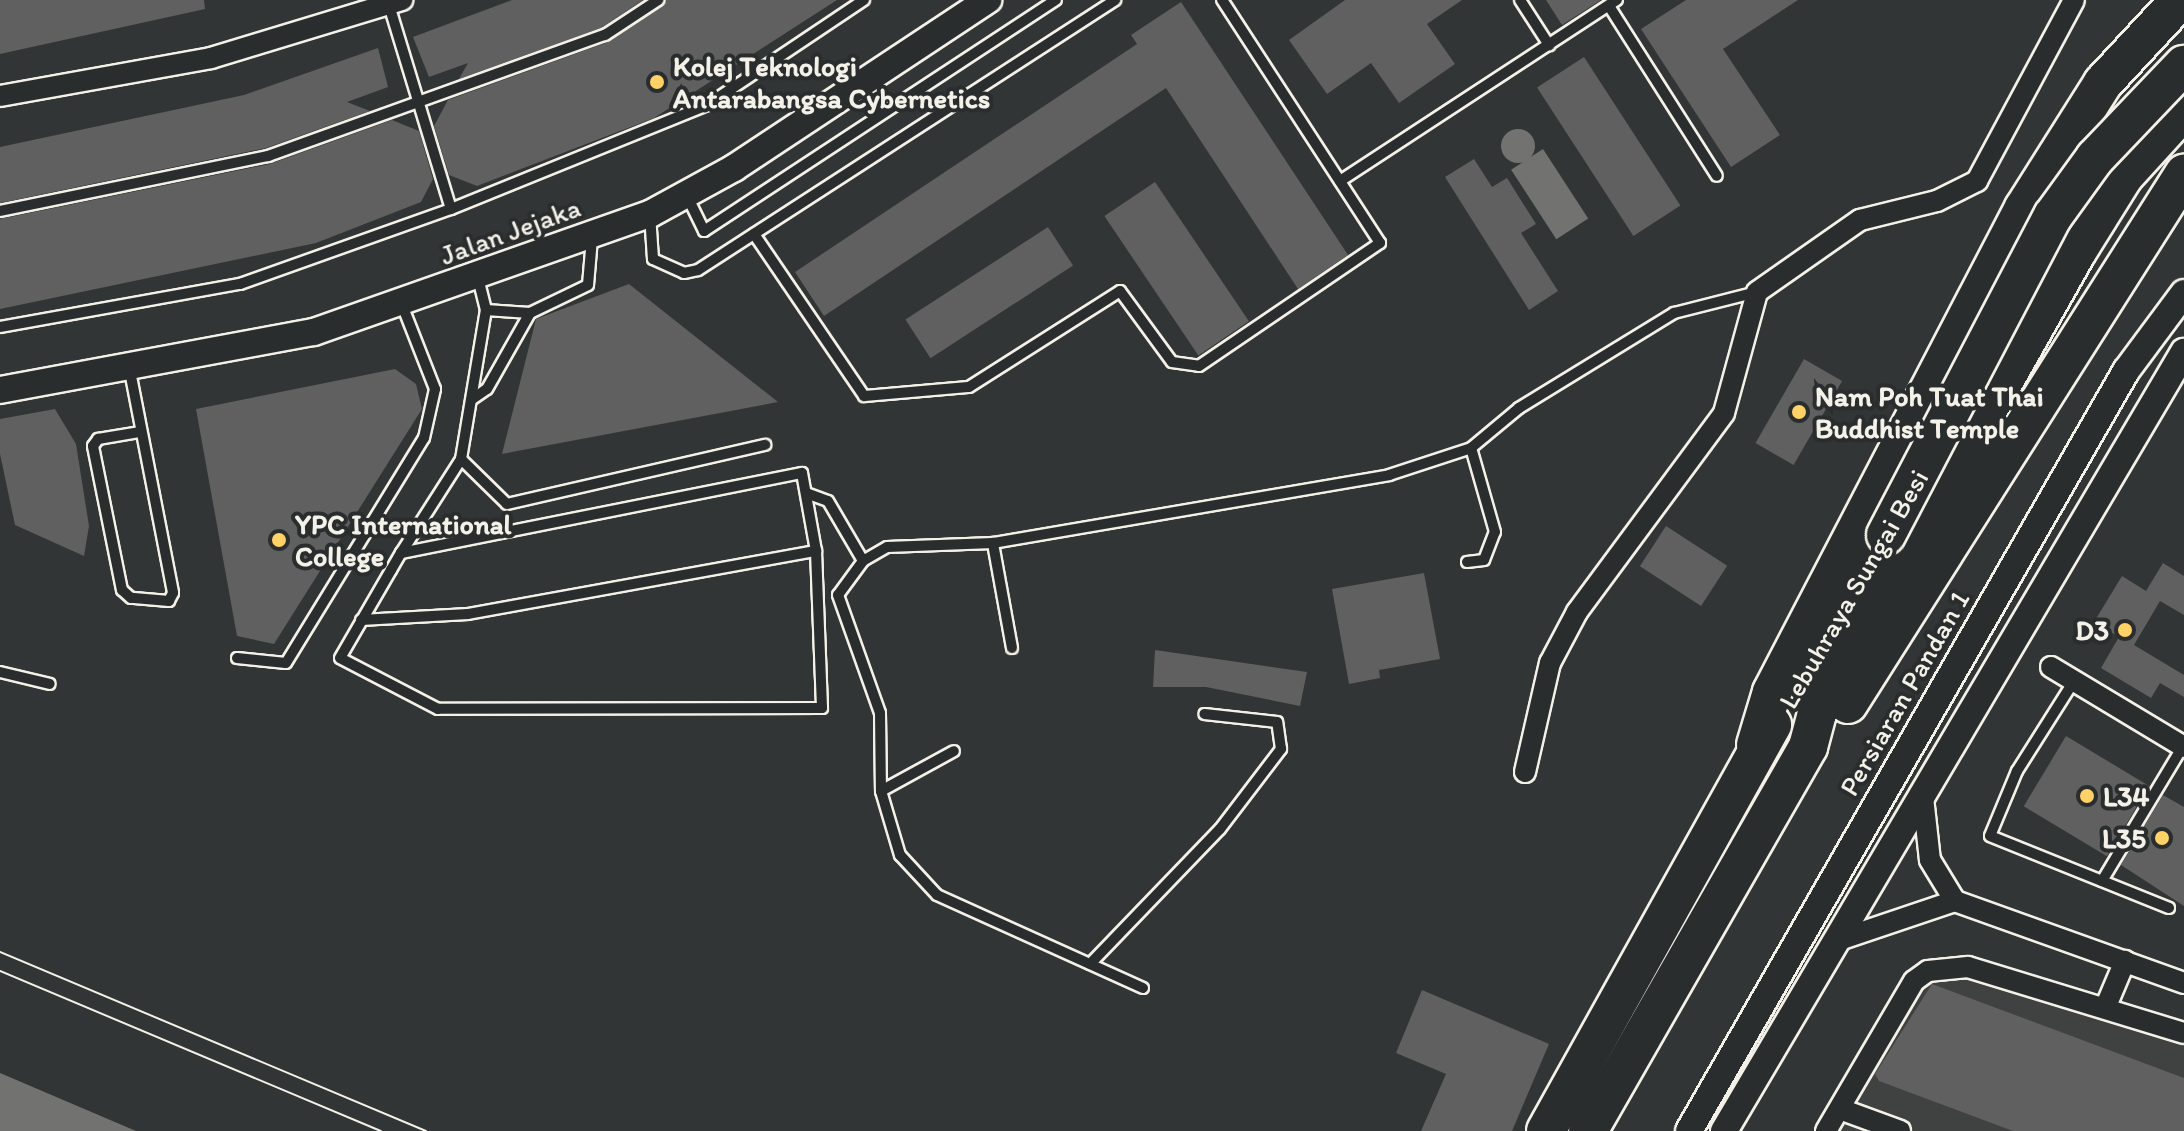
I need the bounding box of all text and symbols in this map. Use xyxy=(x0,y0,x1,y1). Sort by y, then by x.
place label: Kolej Teknologi Antarabangsa Cybernetics xyxy=(673,49,991,115)
marker: Kolej Teknologi Antarabangsa Cybernetics xyxy=(648,73,666,91)
street label: Jalan Jejaka xyxy=(435,190,585,272)
place label: Nam Poh Tuat Thai Buddhist Temple xyxy=(1815,379,2041,445)
marker: Nam Poh Tuat Thai Buddhist Temple xyxy=(1790,403,1808,421)
street label: Lebuhraya Sungai Besi xyxy=(1771,463,1935,715)
place label: YPC International College xyxy=(295,507,512,573)
marker: YPC International College xyxy=(270,531,288,549)
street label: Persiaran Pandan 1 xyxy=(1832,585,1976,801)
place label: D3 xyxy=(2075,613,2109,647)
marker: D3 xyxy=(2116,621,2134,639)
place label: L34 xyxy=(2103,779,2149,813)
marker: L34 xyxy=(2078,787,2096,805)
place label: L35 xyxy=(2102,821,2146,855)
marker: L35 xyxy=(2153,829,2171,847)

